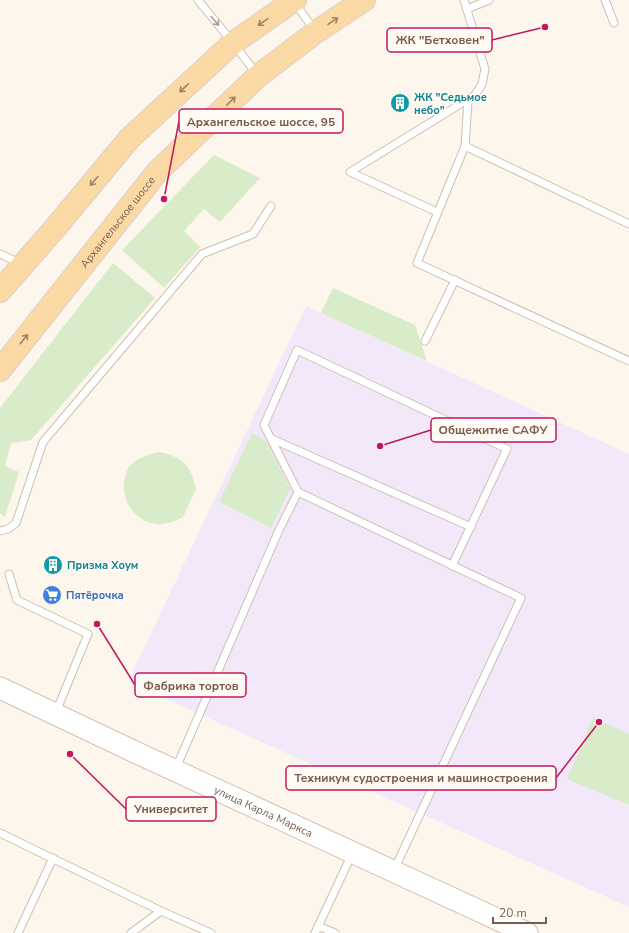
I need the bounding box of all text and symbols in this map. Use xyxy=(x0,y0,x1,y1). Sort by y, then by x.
one-way arrow xyxy=(211,16,220,27)
one-way arrow xyxy=(328,17,339,25)
one-way arrow xyxy=(258,18,269,26)
callout: ЖК "Бетховен" xyxy=(387,28,492,52)
text: ЖК "Бетховен" xyxy=(395,32,485,48)
one-way arrow xyxy=(179,83,189,93)
place label: ЖК "Седьмое небо" xyxy=(414,90,487,118)
building icon: ЖК "Седьмое небо" xyxy=(389,92,411,114)
one-way arrow xyxy=(226,97,236,106)
callout: Архангельское шоссе, 95 xyxy=(179,109,343,133)
text: Архангельское шоссе, 95 xyxy=(187,114,335,130)
street label: Архангельское шоссе xyxy=(76,173,159,271)
one-way arrow xyxy=(89,176,98,187)
one-way arrow xyxy=(20,334,28,345)
callout: Общежитие САФУ xyxy=(431,418,556,442)
text: Общежитие САФУ xyxy=(439,422,549,438)
building icon: Призма Хоум xyxy=(42,554,64,576)
place label: Призма Хоум xyxy=(67,558,138,573)
supermarket icon: Пятёрочка xyxy=(41,584,63,606)
place label: Пятёрочка xyxy=(66,588,124,603)
callout: Фабрика тортов xyxy=(135,673,246,697)
text: Фабрика тортов xyxy=(143,678,239,694)
callout: Техникум судостроения и машиностроения xyxy=(286,766,556,790)
text: Техникум судостроения и машиностроения xyxy=(294,770,548,786)
street label: улица Карла Маркса xyxy=(212,782,315,841)
callout: Университет xyxy=(126,797,216,821)
text: Университет xyxy=(133,801,208,817)
scale bar xyxy=(493,899,546,925)
text: 20 m xyxy=(499,905,527,921)

